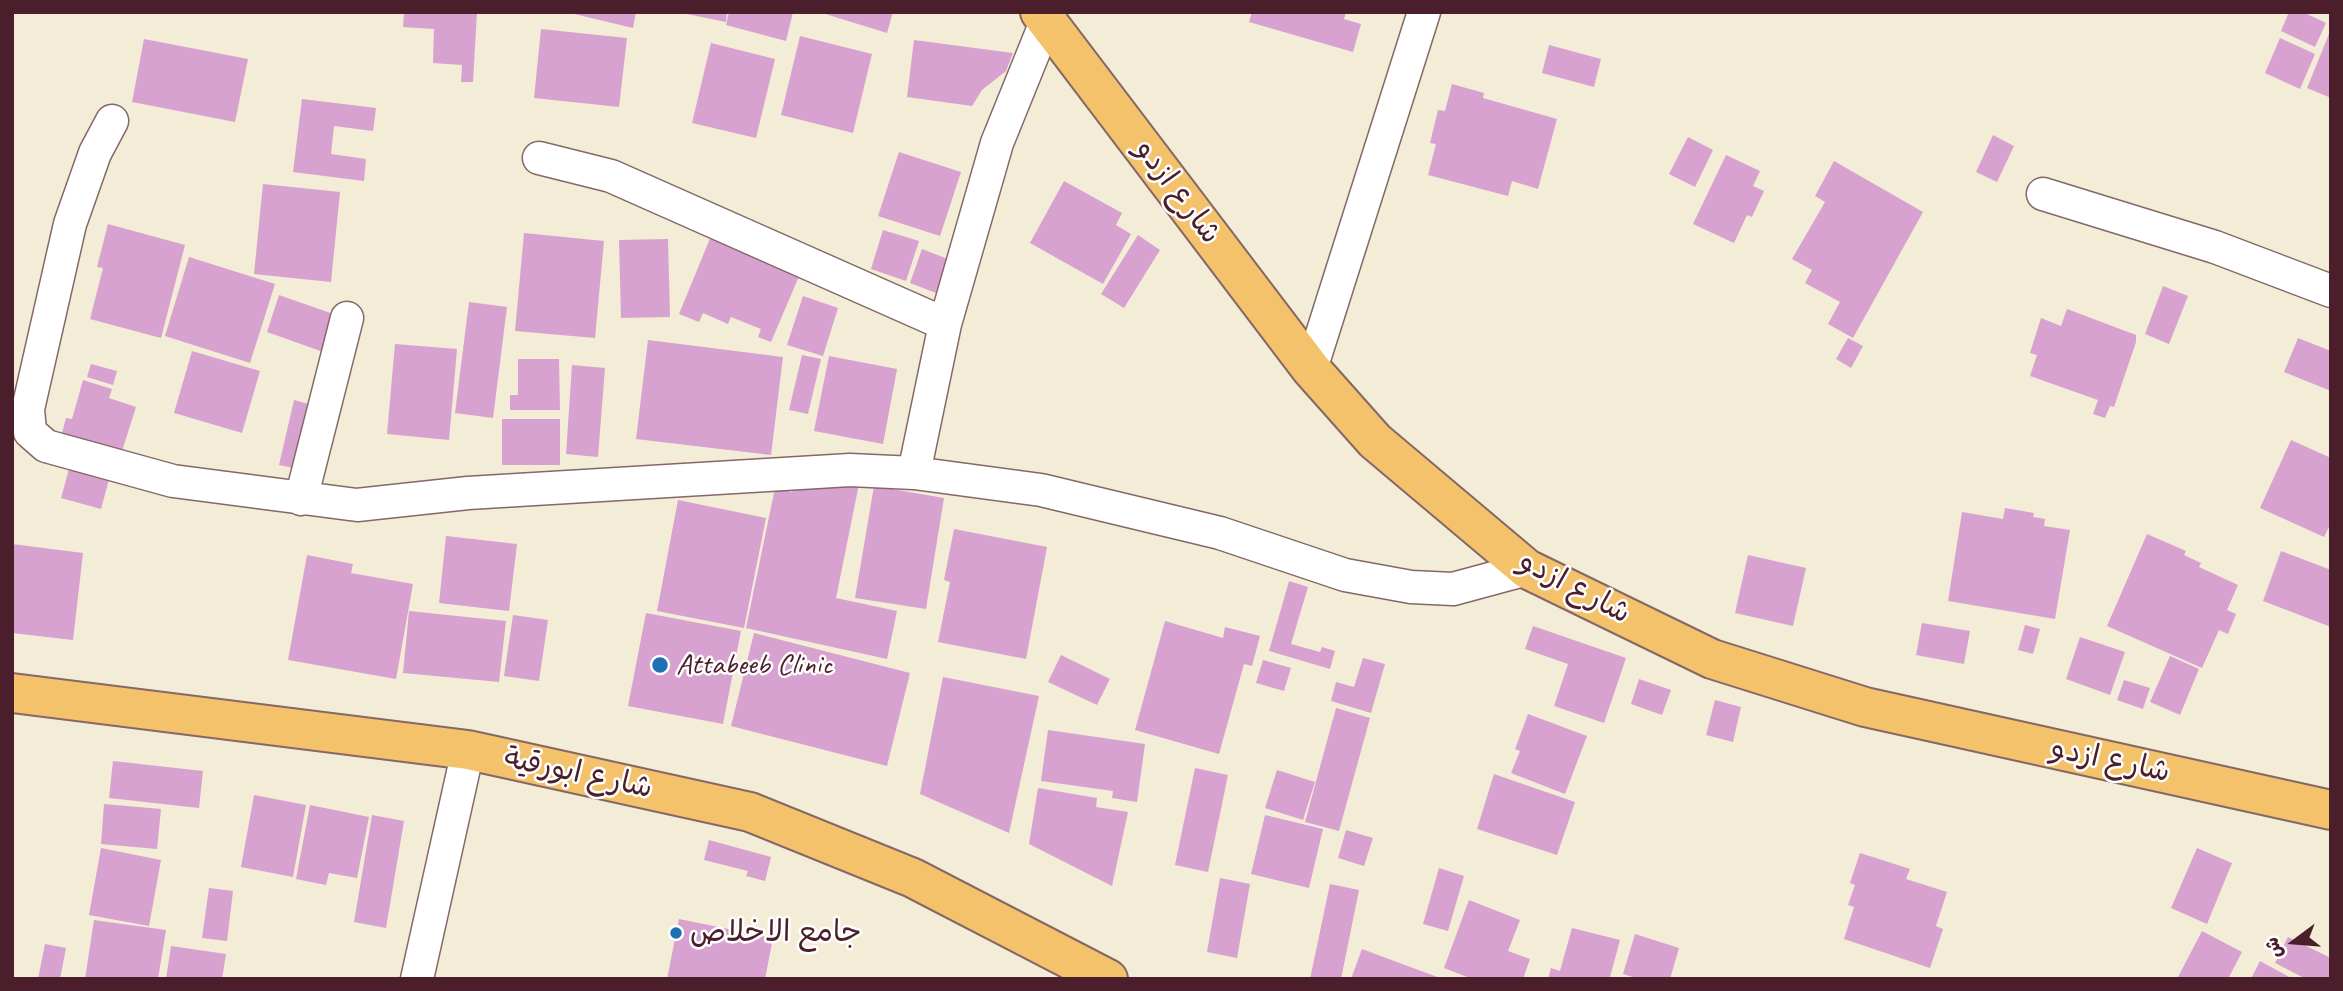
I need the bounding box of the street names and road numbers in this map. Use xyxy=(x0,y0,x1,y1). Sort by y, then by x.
street label: شارع ازدو xyxy=(1126,133,1228,251)
street label: شارع ازدو xyxy=(1512,544,1636,632)
street label: شارع ازدو xyxy=(2047,731,2173,791)
street label: شارع ابورقية xyxy=(501,741,655,807)

